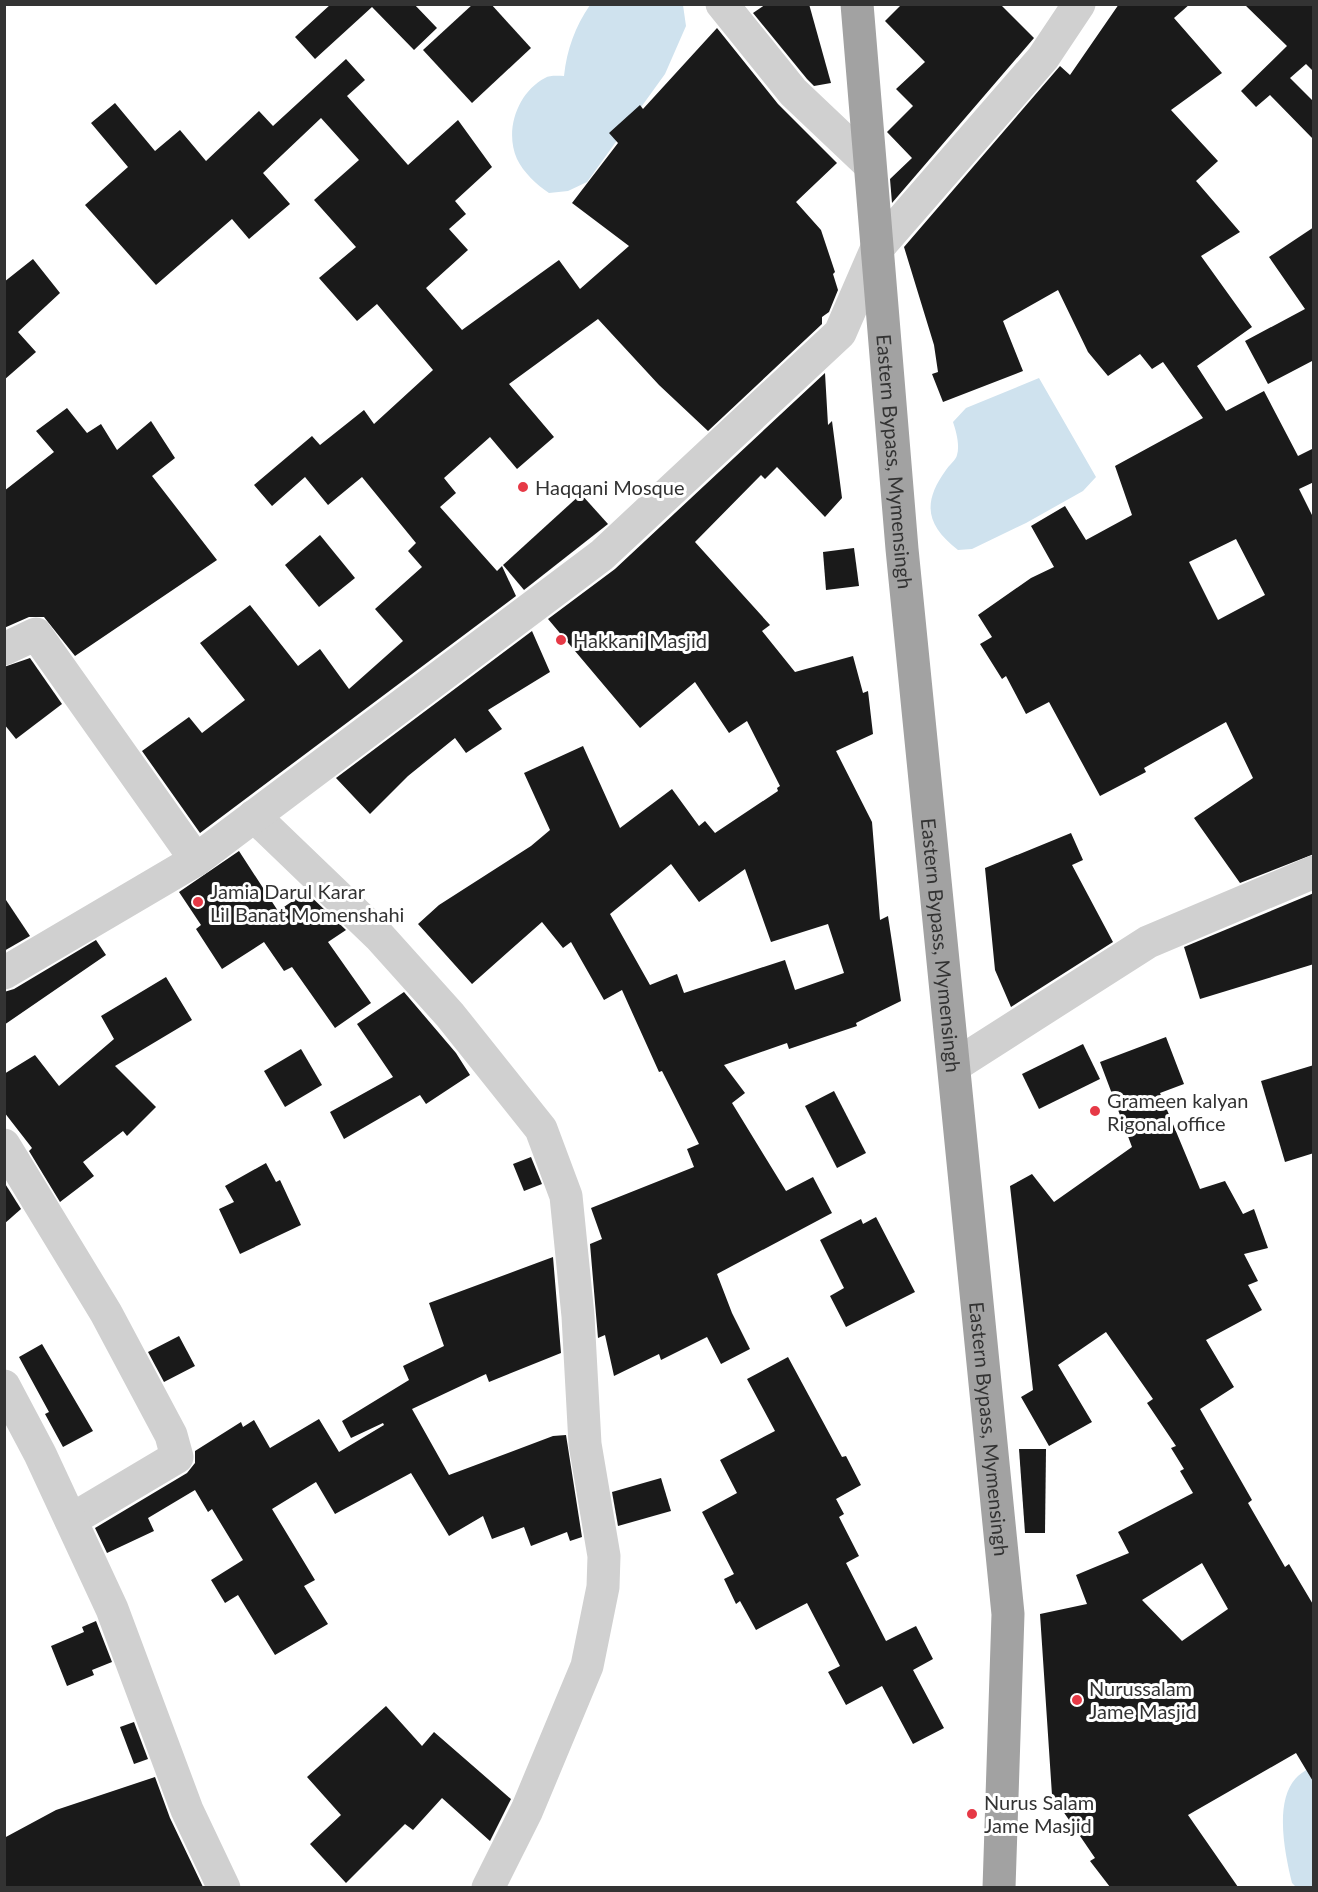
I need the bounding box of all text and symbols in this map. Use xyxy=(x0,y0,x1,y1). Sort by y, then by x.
street label: Eastern Bypass, Mymensingh xyxy=(872,333,918,590)
place label: Haqqani Mosque xyxy=(535,475,685,499)
marker: Haqqani Mosque xyxy=(516,480,530,494)
place label: Hakkani Masjid xyxy=(573,628,707,652)
marker: Hakkani Masjid xyxy=(554,633,568,647)
street label: Eastern Bypass, Mymensingh xyxy=(917,817,966,1074)
place label: Jamia Darul Karar Lil Banat Momenshahi xyxy=(210,879,404,926)
marker: Jamia Darul Karar Lil Banat Momenshahi xyxy=(191,895,205,909)
place label: Grameen kalyan Rigonal office xyxy=(1107,1088,1248,1135)
marker: Grameen kalyan Rigonal office xyxy=(1088,1104,1102,1118)
street label: Eastern Bypass, Mymensingh xyxy=(965,1300,1014,1557)
place label: Nurussalam Jame Masjid xyxy=(1089,1676,1197,1723)
marker: Nurussalam Jame Masjid xyxy=(1070,1693,1084,1707)
place label: Nurus Salam Jame Masjid xyxy=(984,1790,1094,1837)
marker: Nurus Salam Jame Masjid xyxy=(965,1807,979,1821)

